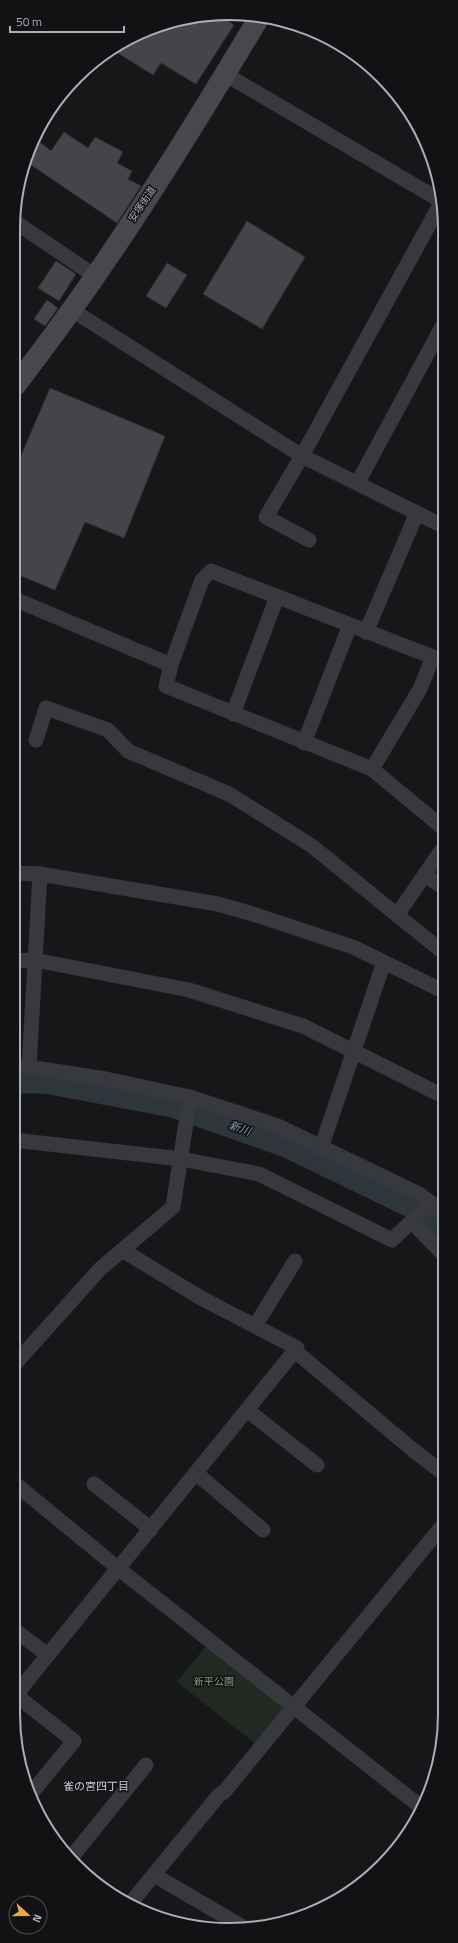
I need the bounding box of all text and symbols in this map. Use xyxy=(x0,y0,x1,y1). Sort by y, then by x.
scale bar xyxy=(10,8,124,34)
text: 50 m xyxy=(16,12,42,31)
street label: 安塚街道 xyxy=(125,183,159,225)
water label: 新川 xyxy=(227,1117,254,1139)
park label: 新平公園 xyxy=(194,1674,234,1689)
district label: 雀の宮四丁目 xyxy=(63,1778,129,1794)
north arrow xyxy=(8,1895,48,1935)
text: N xyxy=(29,1912,46,1925)

